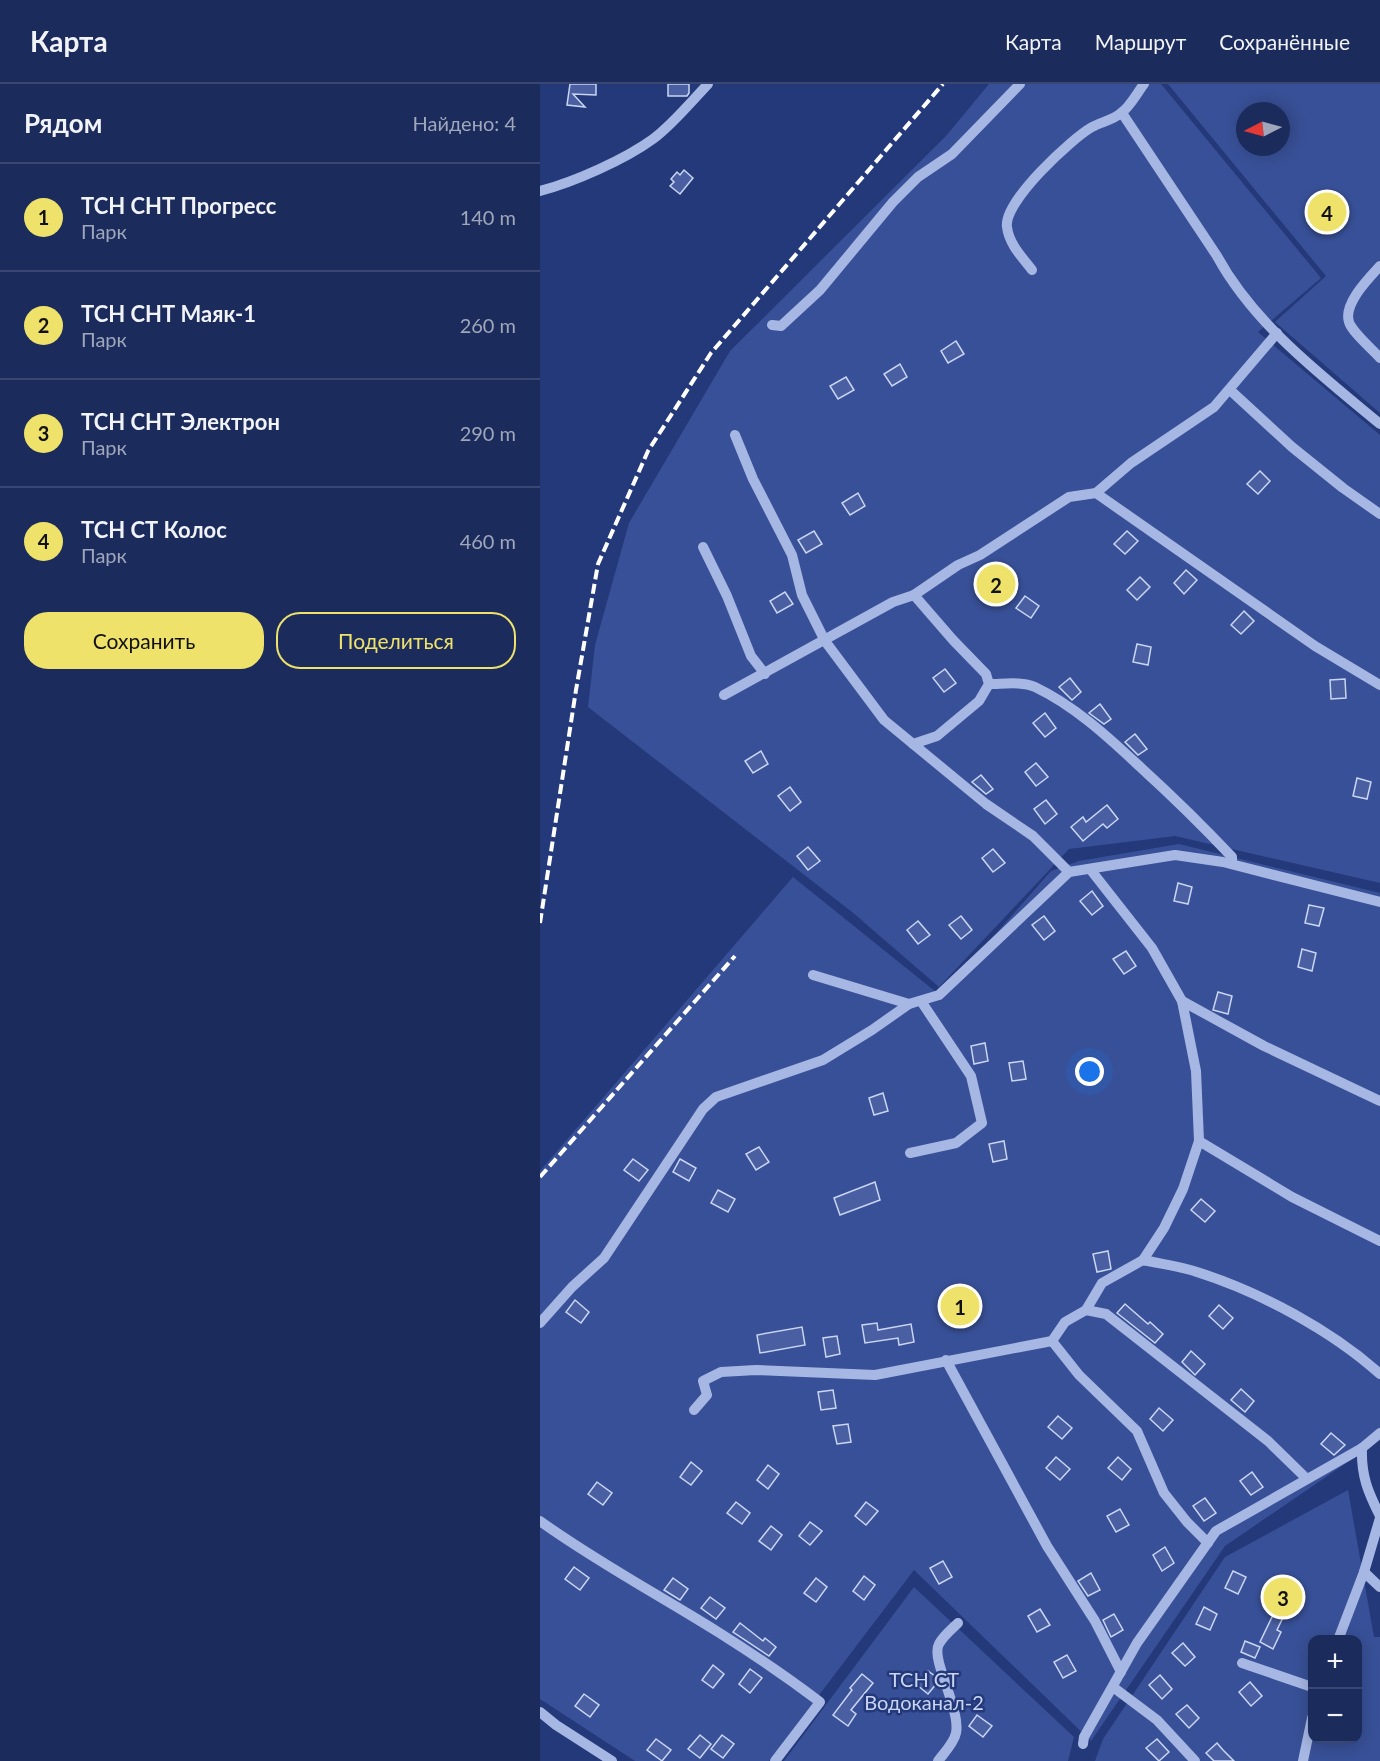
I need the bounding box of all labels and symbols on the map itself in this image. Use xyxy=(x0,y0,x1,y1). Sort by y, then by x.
north arrow xyxy=(1236,102,1290,156)
pin: 4 xyxy=(1308,190,1346,234)
pin: 2 xyxy=(976,562,1016,606)
your location xyxy=(1075,1057,1104,1086)
pin: 1 xyxy=(940,1284,980,1328)
pin: 3 xyxy=(1264,1574,1302,1620)
park label: ТСН СТ Водоканал-2 xyxy=(864,1667,984,1714)

